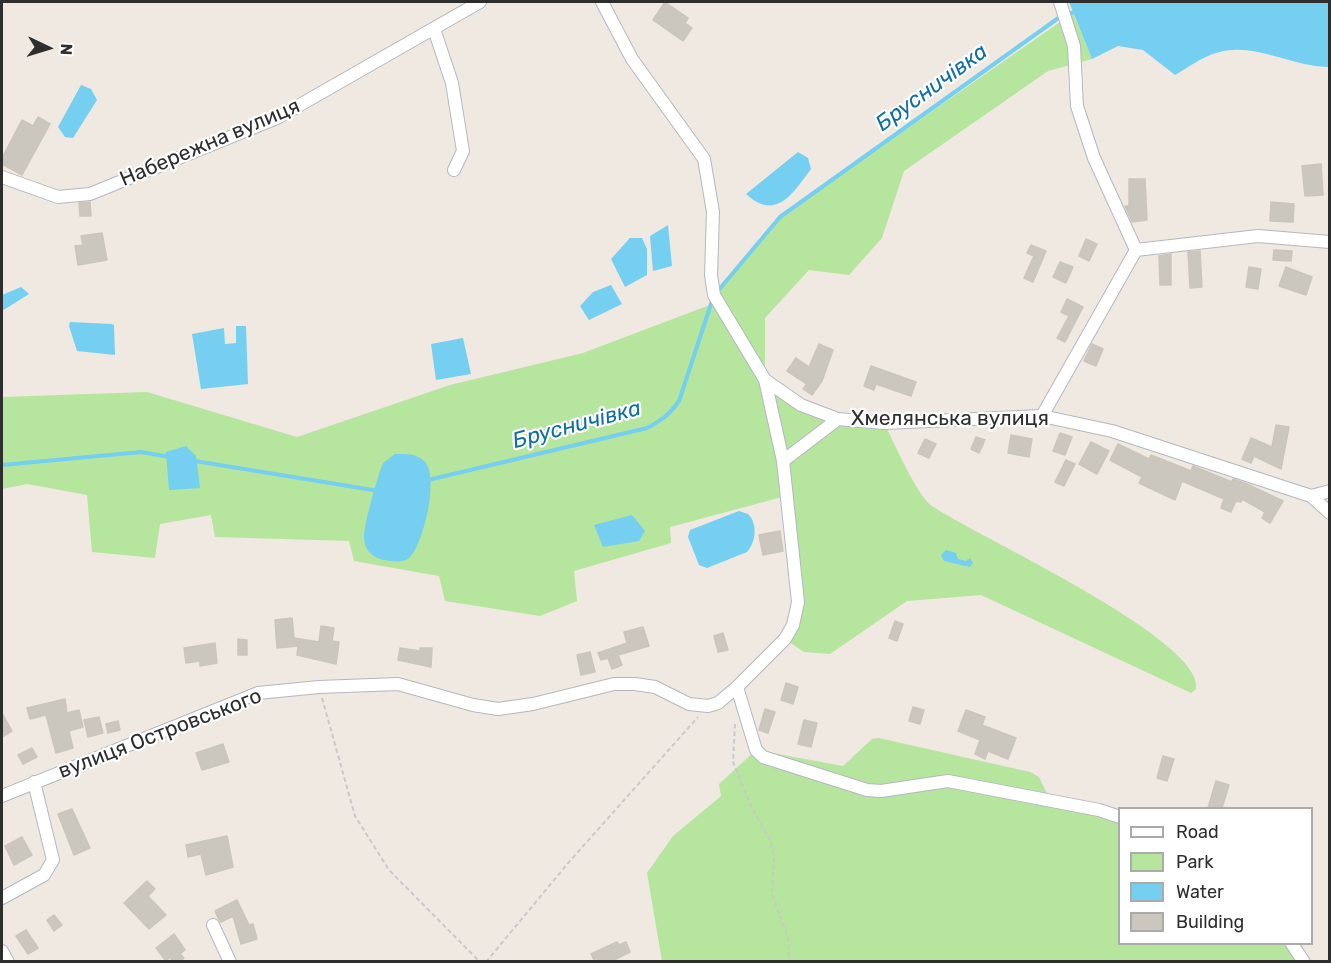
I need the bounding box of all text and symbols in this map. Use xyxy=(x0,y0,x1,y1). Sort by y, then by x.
north arrow xyxy=(18,18,78,78)
water label: Брусничівка xyxy=(871,39,993,137)
text: N xyxy=(57,43,76,56)
street label: Набережна вулиця xyxy=(116,94,304,192)
water label: Брусничівка xyxy=(510,395,644,455)
street label: Хмелянська вулиця xyxy=(851,406,1049,432)
street label: вулиця Островського xyxy=(55,684,265,784)
legend xyxy=(1118,807,1313,945)
text: Road xyxy=(1176,821,1219,843)
text: Park xyxy=(1176,851,1213,873)
text: Water xyxy=(1176,881,1224,903)
text: Building xyxy=(1176,911,1244,933)

